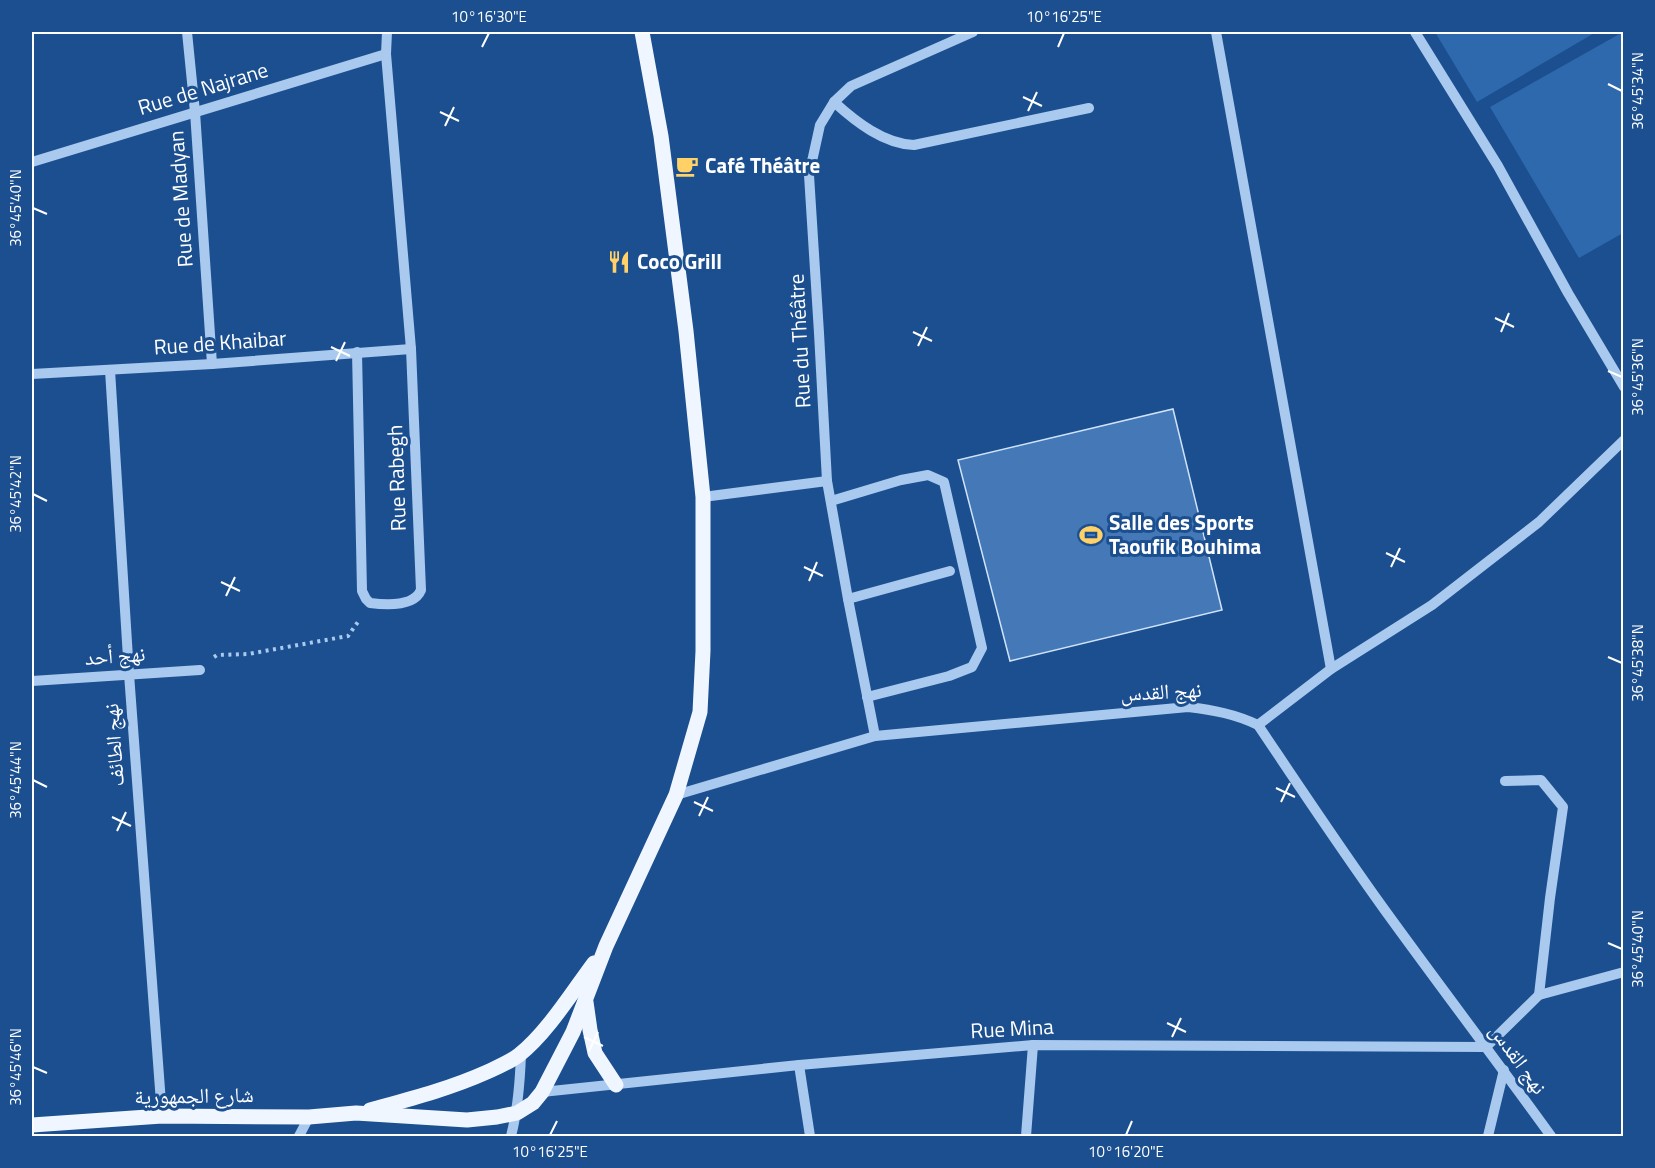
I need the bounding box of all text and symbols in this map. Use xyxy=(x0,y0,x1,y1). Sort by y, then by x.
text: 10°16'30"E xyxy=(451,5,527,28)
text: 10°16'25"E xyxy=(1026,5,1102,28)
text: 36°45'34"N xyxy=(1626,52,1649,130)
street label: Rue de Najrane xyxy=(134,53,272,123)
street label: Rue de Madyan xyxy=(159,130,201,268)
place label: Café Théâtre xyxy=(705,149,820,181)
cafe icon: Café Théâtre xyxy=(674,153,700,179)
text: 36°45'40"N xyxy=(4,169,27,247)
place label: Coco Grill xyxy=(637,245,722,277)
restaurant icon: Coco Grill xyxy=(606,249,632,275)
street label: Rue du Théâtre xyxy=(780,273,819,409)
street label: Rue de Khaibar xyxy=(153,321,287,363)
text: 36°45'36"N xyxy=(1626,338,1649,416)
street label: Rue Rabegh xyxy=(378,424,414,532)
text: 36°45'42"N xyxy=(4,455,27,533)
place label: Salle des Sports Taoufik Bouhima xyxy=(1109,506,1262,562)
sports icon: Salle des Sports Taoufik Bouhima xyxy=(1078,522,1104,548)
text: 36°45'38"N xyxy=(1626,624,1649,702)
street label: نهج أحد xyxy=(84,637,146,673)
street label: نهج القدس xyxy=(1120,673,1202,709)
street label: نهج الطائف xyxy=(94,702,132,788)
text: 36°45'44"N xyxy=(4,741,27,819)
text: 36°45'40"N xyxy=(1626,910,1649,988)
street label: Rue Mina xyxy=(970,1010,1055,1046)
street label: نهج القدس xyxy=(1482,1016,1556,1101)
text: 36°45'46"N xyxy=(4,1028,27,1106)
street label: شارع الجمهورية xyxy=(134,1078,254,1112)
text: 10°16'25"E xyxy=(512,1140,588,1163)
text: 10°16'20"E xyxy=(1088,1140,1164,1163)

